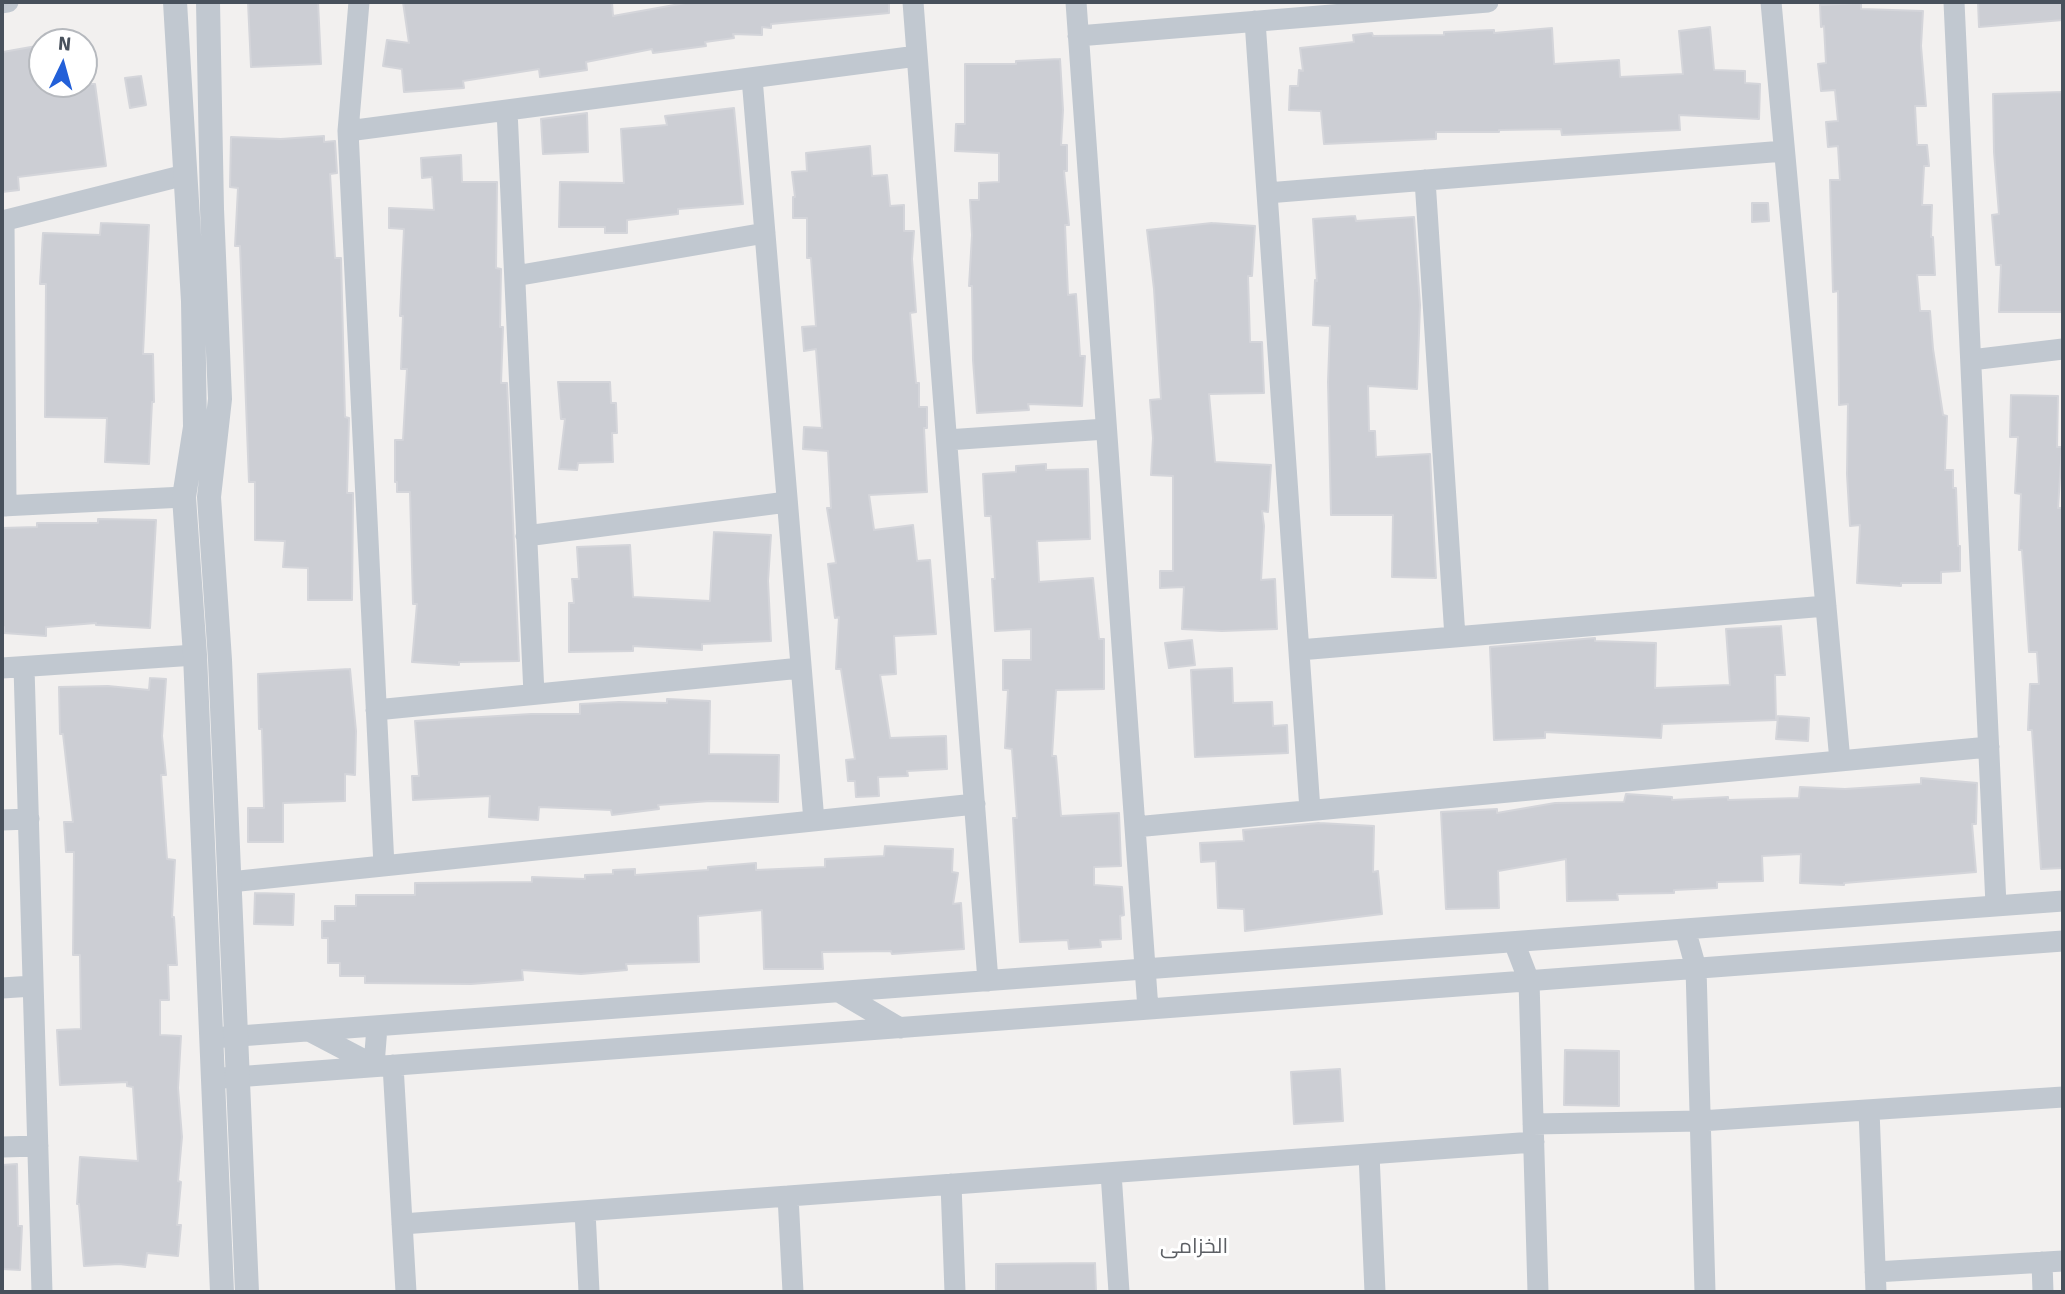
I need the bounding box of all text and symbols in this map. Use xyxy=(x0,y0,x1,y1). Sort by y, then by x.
north arrow xyxy=(28,28,98,98)
text: N xyxy=(57,32,72,57)
district label: الخزامى xyxy=(1160,1234,1228,1260)

